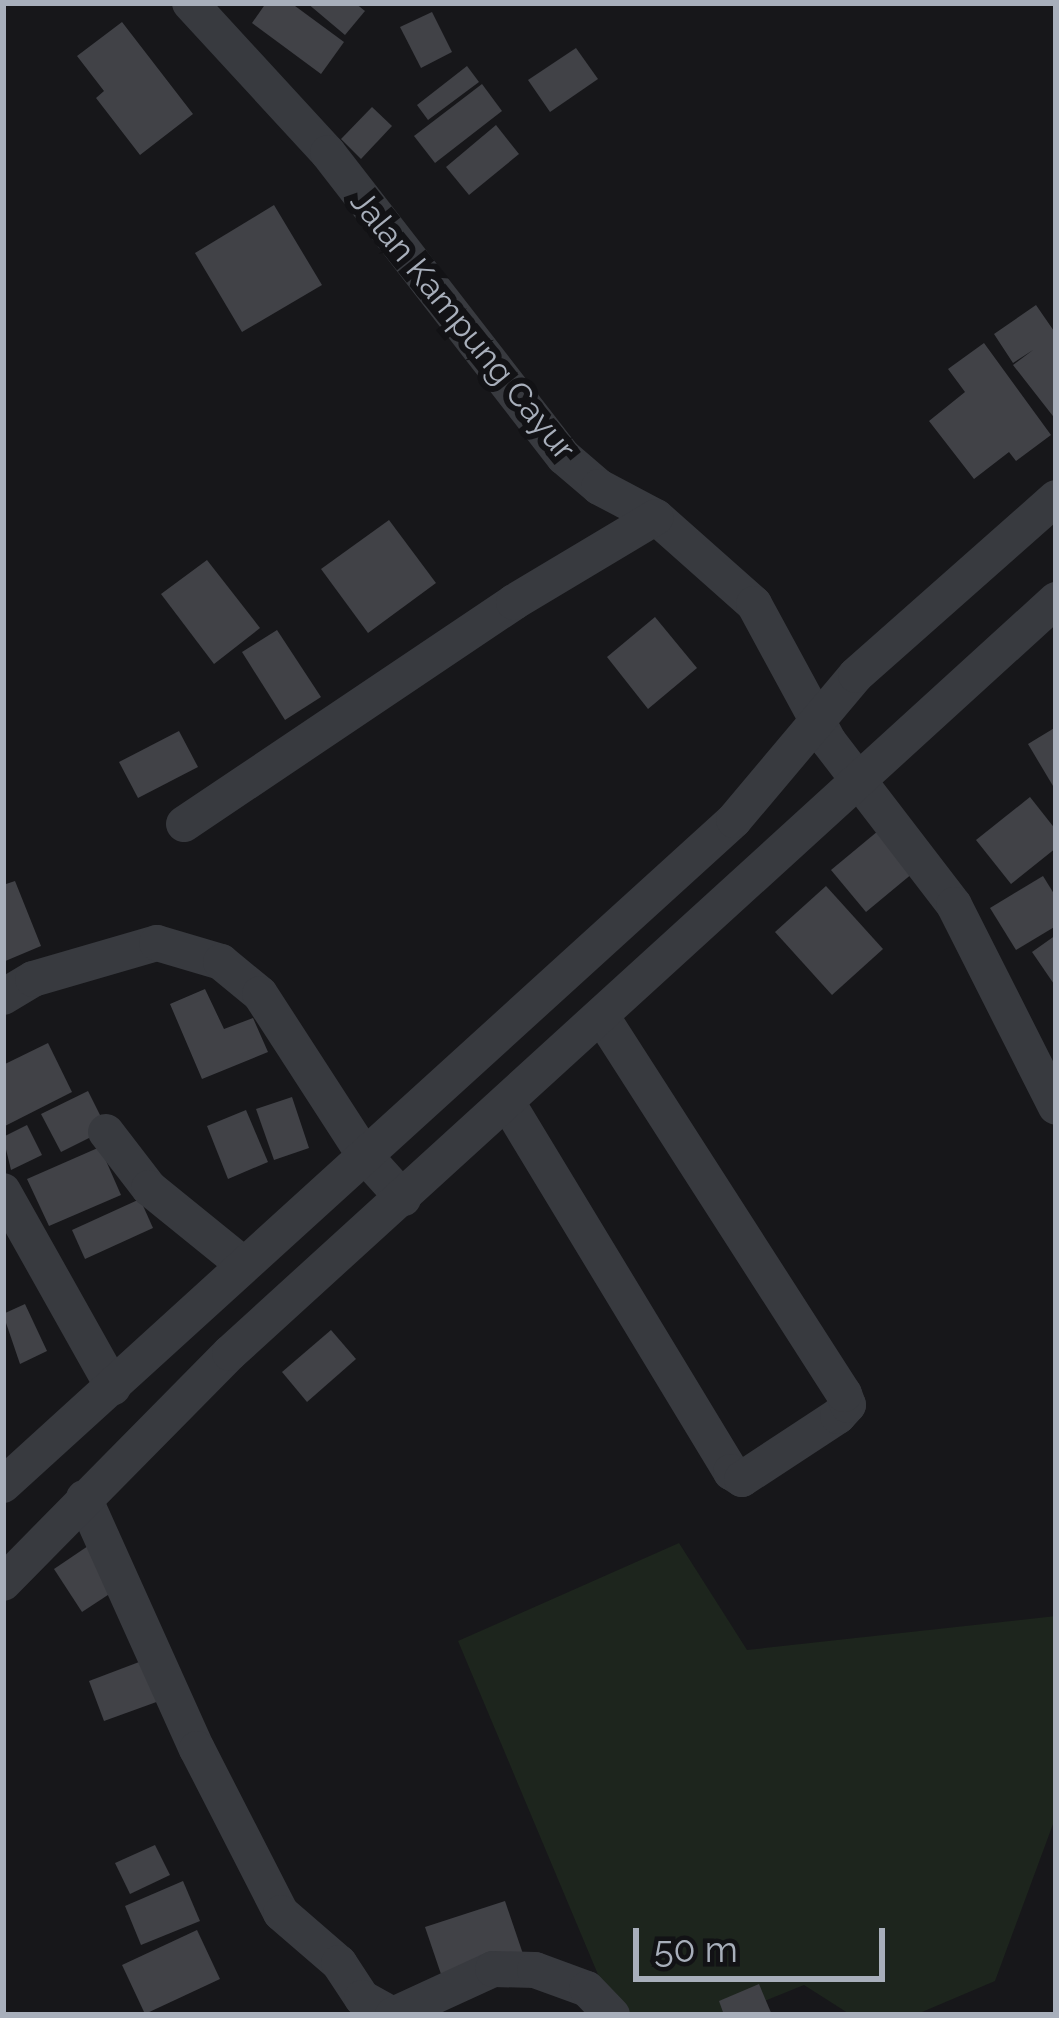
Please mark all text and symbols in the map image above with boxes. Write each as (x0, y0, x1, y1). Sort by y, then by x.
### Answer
street label: Jalan Kampung Cayur (342, 182, 584, 468)
scale bar (639, 1904, 891, 1978)
text: 50 m (654, 1928, 738, 1970)

